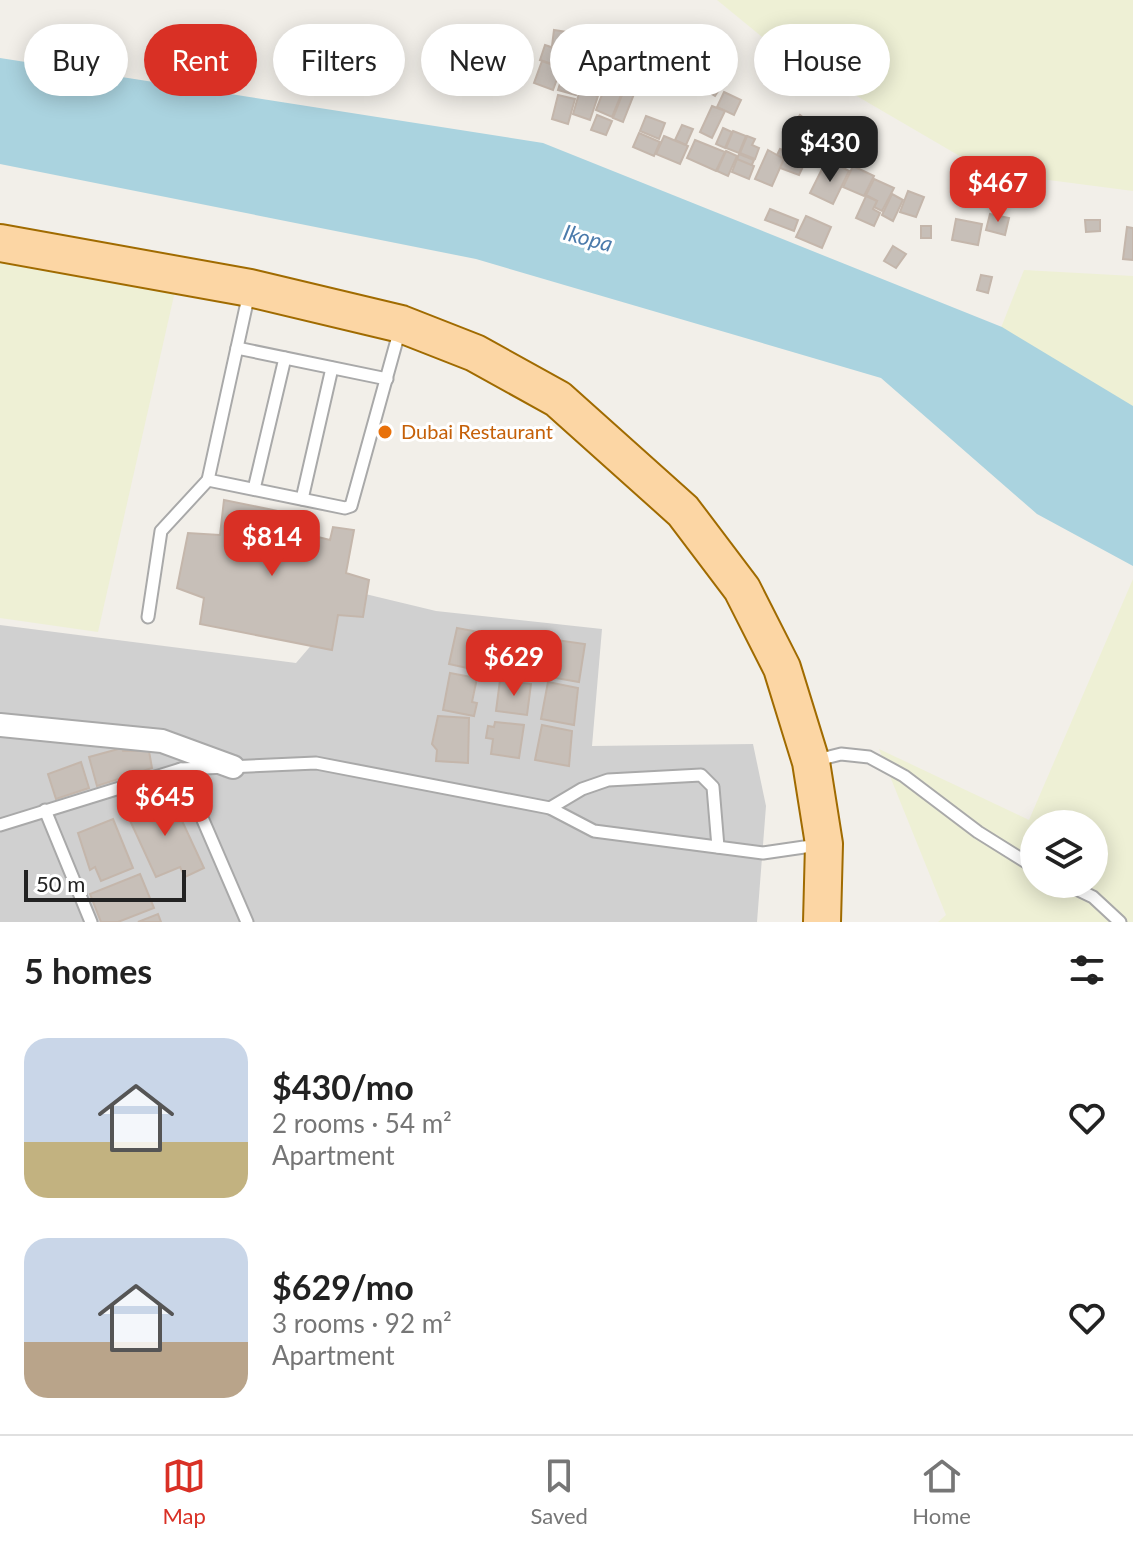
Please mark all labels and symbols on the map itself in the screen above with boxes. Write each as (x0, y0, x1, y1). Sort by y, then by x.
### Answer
pin: $430 (783, 116, 877, 184)
pin: $467 (951, 156, 1045, 224)
water label: Ikopa (561, 218, 616, 257)
place label: Dubai Restaurant (401, 419, 553, 443)
marker: Dubai Restaurant (376, 423, 394, 441)
pin: $814 (225, 510, 319, 578)
pin: $629 (467, 630, 561, 698)
pin: $645 (118, 770, 212, 838)
scale bar (24, 866, 186, 902)

